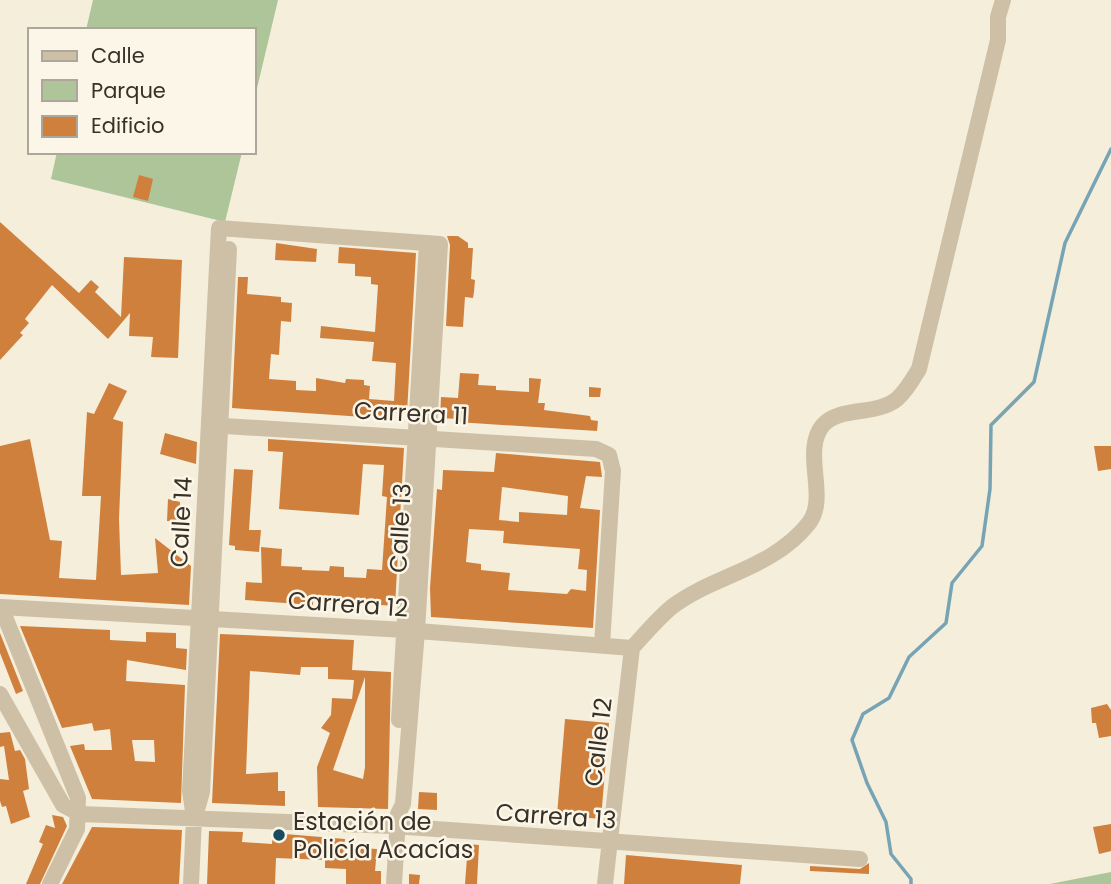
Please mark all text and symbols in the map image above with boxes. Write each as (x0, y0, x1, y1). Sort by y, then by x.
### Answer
legend (28, 28, 256, 154)
text: Calle (91, 41, 145, 70)
text: Parque (91, 76, 166, 105)
text: Edificio (91, 111, 165, 140)
street label: Carrera 11 (353, 394, 469, 432)
street label: Calle 14 (162, 476, 200, 568)
street label: Calle 13 (381, 482, 419, 574)
street label: Carrera 12 (287, 583, 409, 625)
street label: Calle 12 (576, 696, 620, 788)
street label: Carrera 13 (495, 795, 617, 837)
place label: Estación de Policía Acacías (293, 805, 473, 866)
marker: Estación de Policía Acacías (271, 827, 287, 843)

